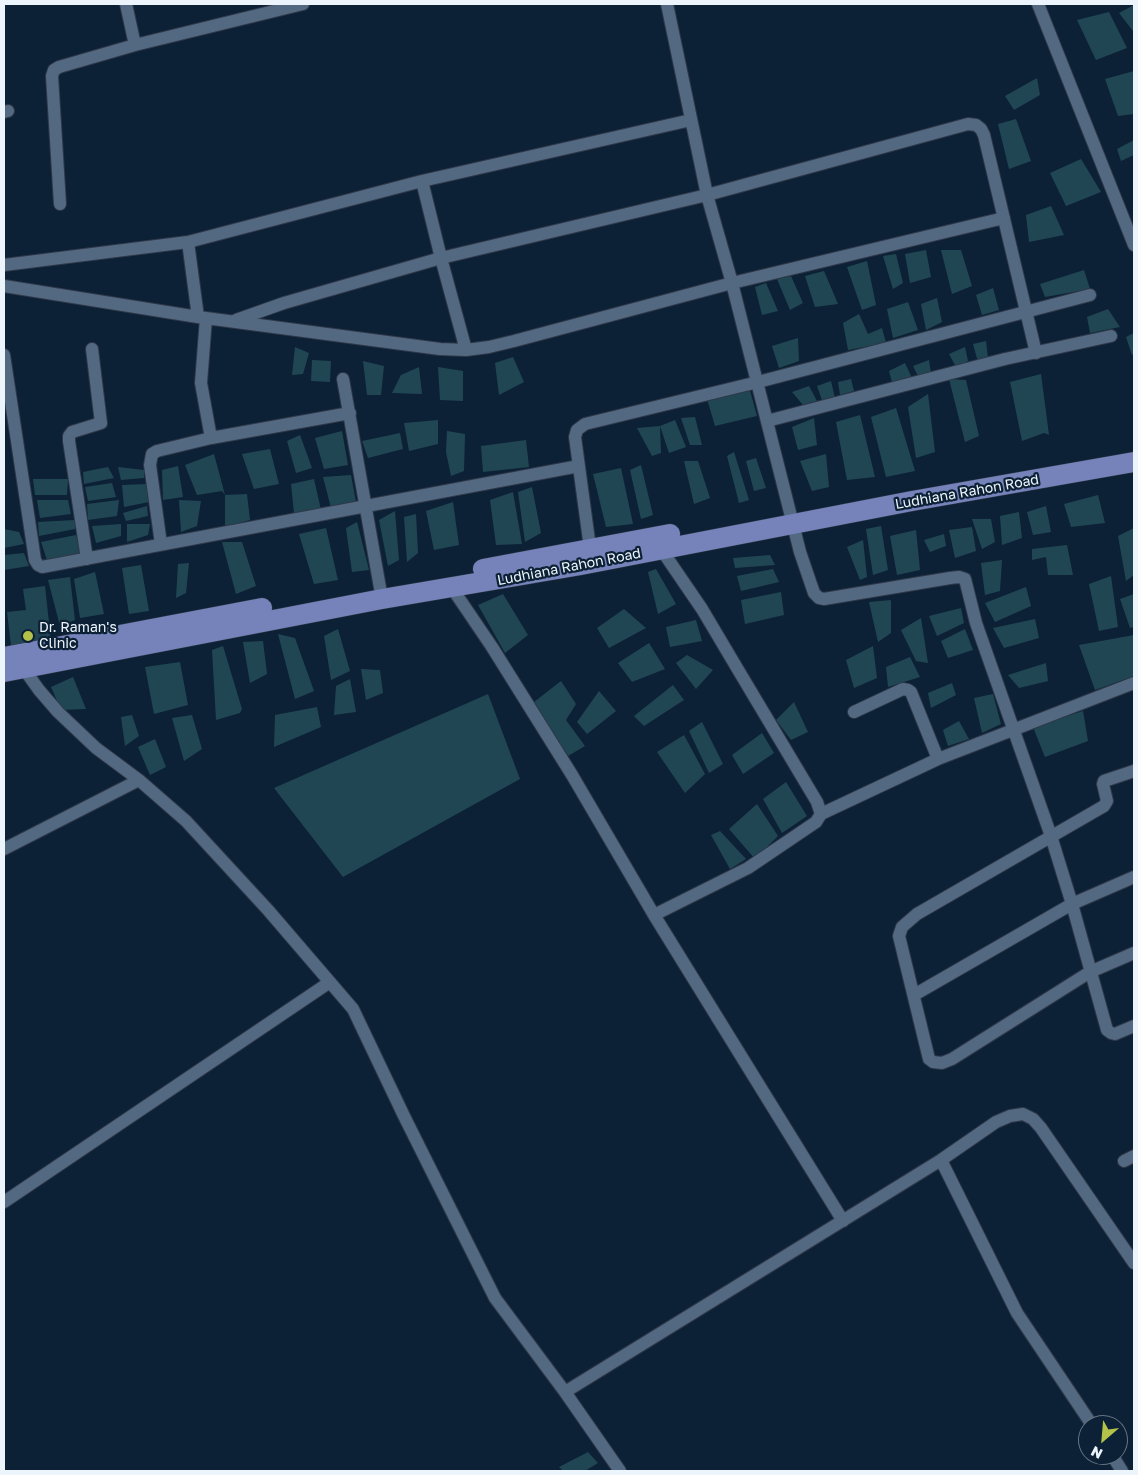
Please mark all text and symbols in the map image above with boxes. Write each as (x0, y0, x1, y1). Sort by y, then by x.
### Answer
street label: Ludhiana Rahon Road (894, 471, 1040, 513)
street label: Ludhiana Rahon Road (496, 545, 642, 589)
place label: Dr. Raman's Clinic (39, 620, 117, 652)
marker: Dr. Raman's Clinic (21, 629, 35, 643)
north arrow (1078, 1415, 1128, 1465)
text: N (1088, 1443, 1105, 1463)

